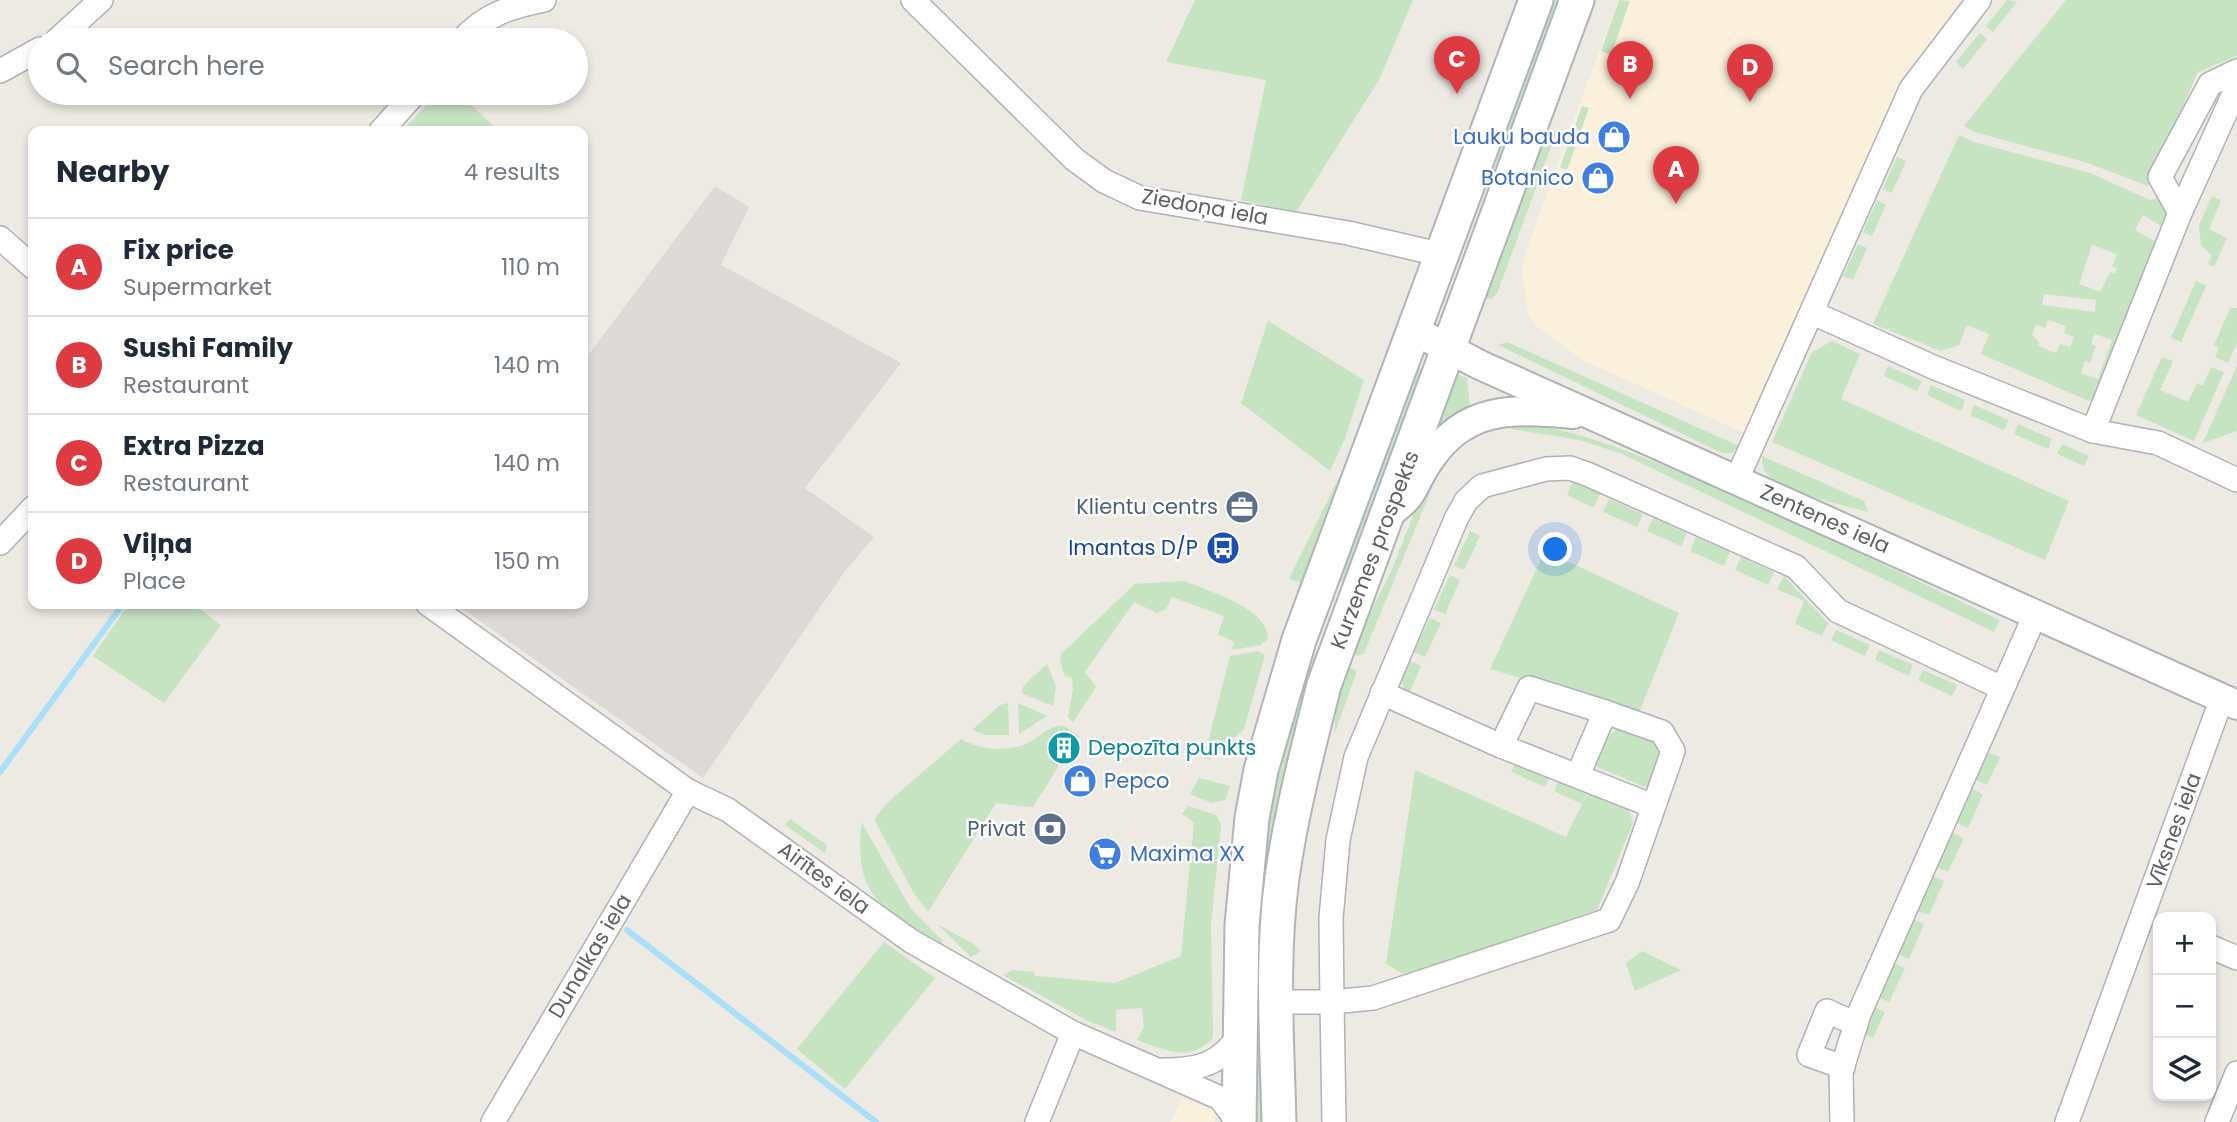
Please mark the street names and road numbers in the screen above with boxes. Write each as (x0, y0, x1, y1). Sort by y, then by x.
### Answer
street label: Ziedoņa iela (1140, 181, 1271, 232)
street label: Kurzemes prospekts (1323, 446, 1426, 653)
street label: Zentenes iela (1756, 477, 1895, 560)
street label: Vīksnes iela (2139, 769, 2208, 893)
street label: Airītes iela (772, 834, 876, 921)
street label: Dunalkas iela (541, 888, 638, 1023)

